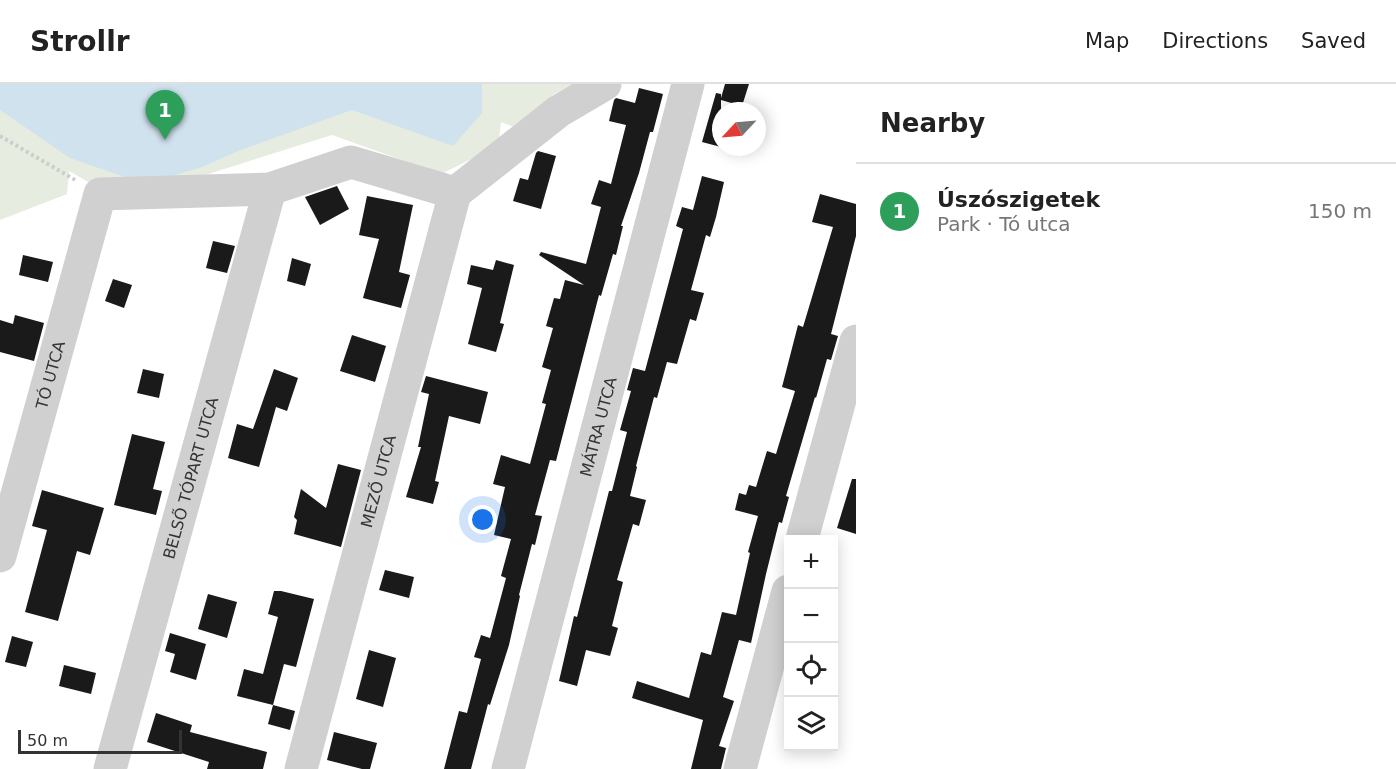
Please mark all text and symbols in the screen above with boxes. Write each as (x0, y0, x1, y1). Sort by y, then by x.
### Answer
text: Strollr (30, 25, 130, 58)
text: Map (1085, 29, 1129, 53)
text: Directions (1162, 29, 1268, 53)
text: Saved (1301, 29, 1366, 53)
pin: 1 (146, 91, 184, 140)
north arrow (712, 102, 766, 156)
text: Nearby (880, 108, 985, 138)
text: Úszószigetek (937, 187, 1100, 212)
text: 1 (893, 199, 906, 223)
text: 150 m (1308, 199, 1372, 223)
text: Park · Tó utca (937, 212, 1070, 236)
street label: TÓ UTCA (32, 339, 69, 412)
street label: MÁTRA UTCA (576, 375, 621, 479)
street label: BELSŐ TÓPART UTCA (159, 395, 222, 561)
street label: MEZŐ UTCA (357, 433, 400, 530)
your location (468, 505, 497, 534)
map controls (784, 535, 838, 751)
button: + (784, 535, 838, 589)
button: − (784, 589, 838, 643)
button: locate (784, 643, 838, 697)
button: layers (784, 697, 838, 751)
scale bar (18, 727, 182, 754)
text: 50 m (27, 731, 68, 750)

